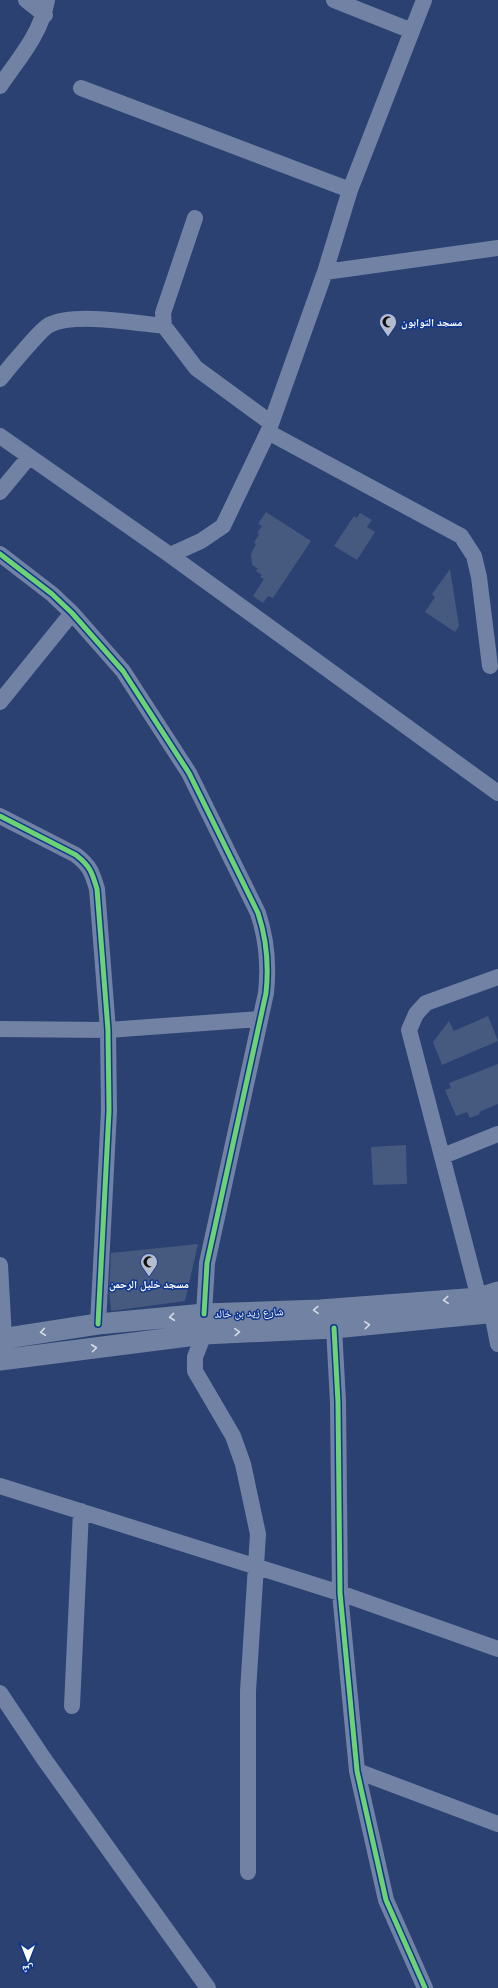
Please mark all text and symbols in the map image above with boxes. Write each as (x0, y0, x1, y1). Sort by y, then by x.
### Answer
mosque icon: مسجد التوابون (378, 312, 398, 337)
place label: مسجد التوابون (401, 315, 462, 330)
mosque icon: مسجد خليل الرحمن (139, 1252, 159, 1277)
place label: مسجد خليل الرحمن (109, 1277, 189, 1292)
one-way arrow (443, 1296, 449, 1305)
street label: شارع زيد بن خالد (214, 1304, 284, 1322)
one-way arrow (313, 1306, 319, 1315)
one-way arrow (169, 1312, 176, 1321)
one-way arrow (364, 1320, 370, 1329)
one-way arrow (40, 1327, 47, 1336)
one-way arrow (234, 1328, 240, 1337)
one-way arrow (91, 1344, 97, 1353)
north arrow (8, 1940, 48, 1980)
text: ش (22, 1962, 34, 1977)

